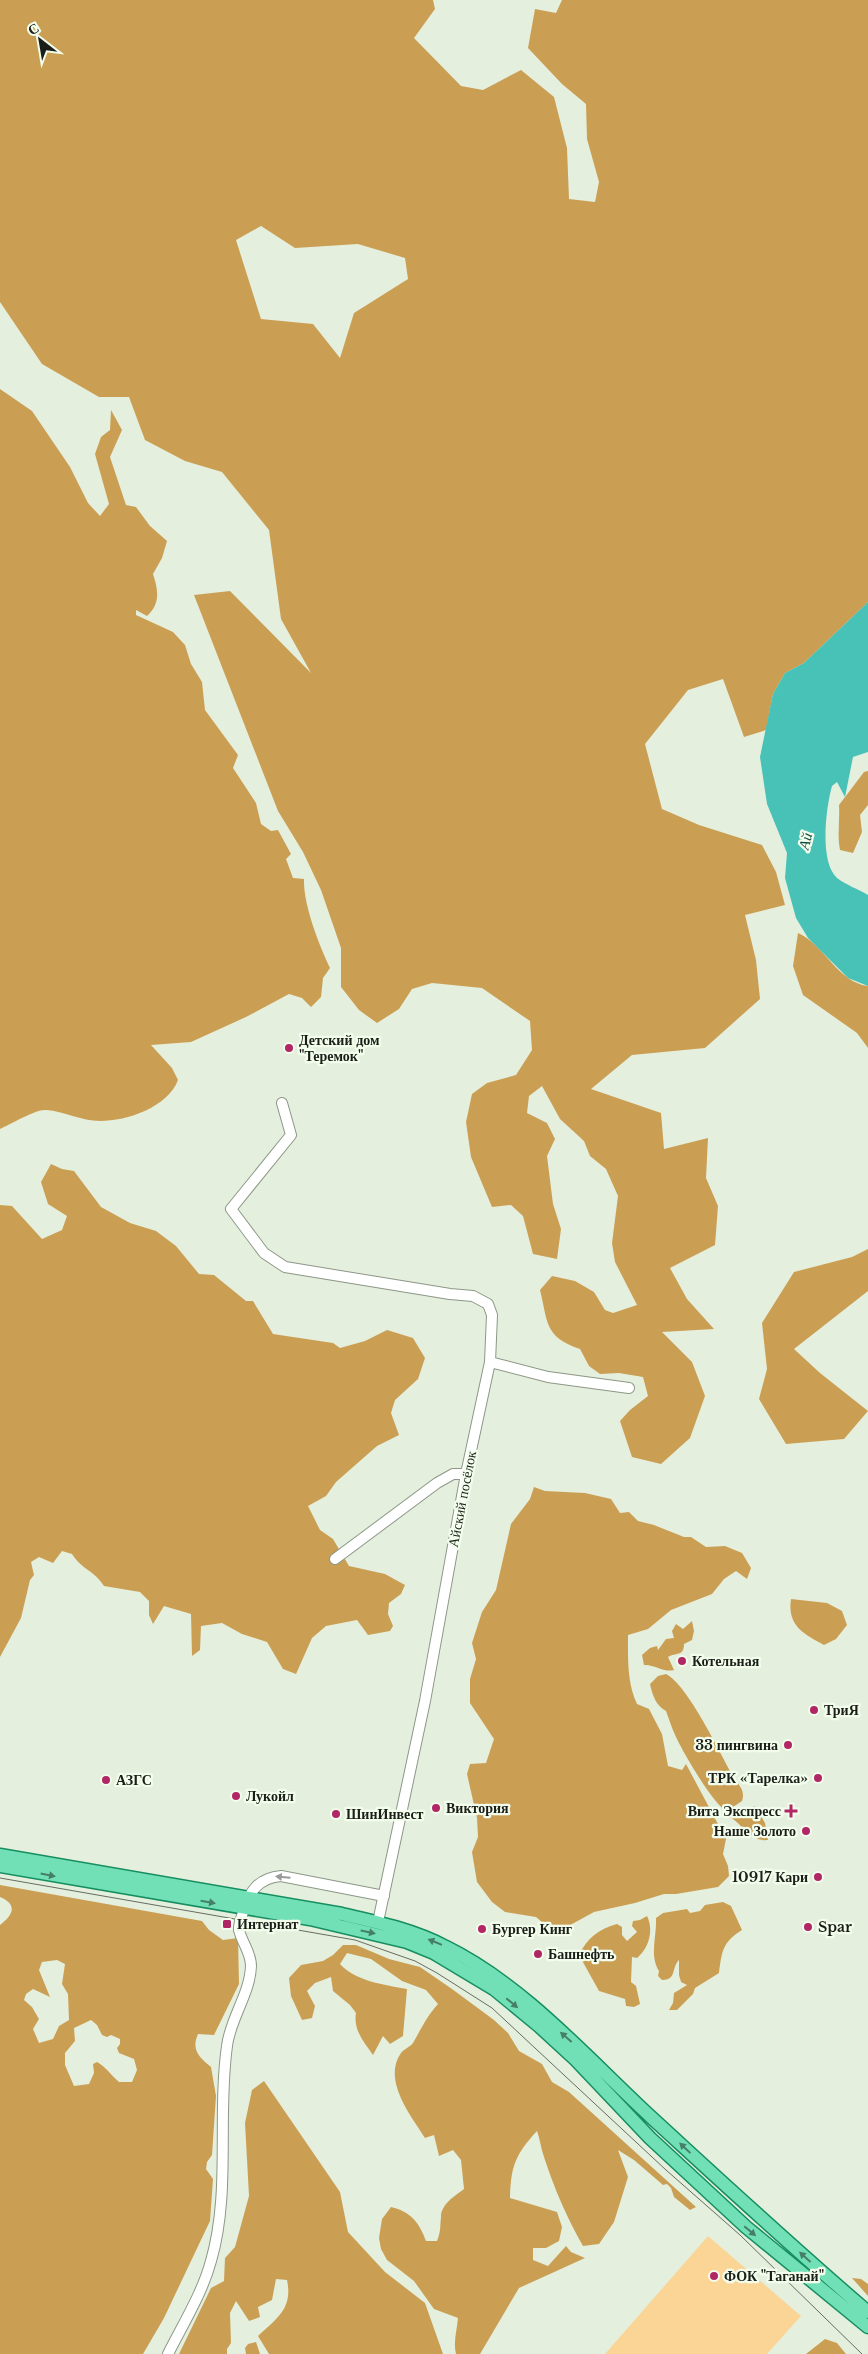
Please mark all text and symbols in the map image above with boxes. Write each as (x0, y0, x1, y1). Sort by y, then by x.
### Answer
north arrow (15, 15, 65, 65)
text: С (24, 19, 42, 39)
water label: Ай (793, 830, 816, 852)
place label: Детский дом "Теремок" (299, 1031, 380, 1065)
marker: Детский дом "Теремок" (283, 1042, 295, 1054)
street label: Айский посёлок (444, 1449, 480, 1549)
place label: Котельная (692, 1652, 760, 1670)
marker: Котельная (676, 1655, 688, 1667)
place label: ТриЯ (824, 1701, 859, 1719)
marker: ТриЯ (808, 1704, 820, 1716)
place label: 33 пингвина (695, 1736, 778, 1754)
marker: 33 пингвина (782, 1739, 794, 1751)
place label: ТРК «Тарелка» (708, 1769, 808, 1787)
place label: АЗГС (116, 1771, 152, 1789)
marker: ТРК «Тарелка» (812, 1772, 824, 1784)
marker: АЗГС (100, 1774, 112, 1786)
place label: Лукойл (246, 1787, 294, 1805)
marker: Лукойл (230, 1790, 242, 1802)
place label: Виктория (446, 1799, 509, 1817)
marker: Виктория (430, 1802, 442, 1814)
place label: Вита Экспресс (688, 1802, 781, 1820)
place label: ШинИнвест (346, 1805, 424, 1823)
marker: Вита Экспресс (785, 1805, 797, 1817)
marker: ШинИнвест (330, 1808, 342, 1820)
place label: Наше Золото (714, 1822, 796, 1840)
marker: Наше Золото (800, 1825, 812, 1837)
place label: 10917 Кари (732, 1868, 808, 1886)
one-way arrow (40, 1871, 56, 1879)
marker: 10917 Кари (812, 1871, 824, 1883)
one-way arrow (274, 1873, 290, 1881)
one-way arrow (200, 1899, 216, 1907)
place label: Интернат (237, 1915, 299, 1933)
marker: Интернат (221, 1918, 233, 1930)
place label: Spar (818, 1918, 852, 1936)
place label: Бургер Кинг (492, 1920, 572, 1938)
marker: Spar (802, 1921, 814, 1933)
marker: Бургер Кинг (476, 1923, 488, 1935)
one-way arrow (360, 1928, 376, 1936)
one-way arrow (427, 1938, 442, 1946)
place label: Башнефть (548, 1945, 615, 1963)
marker: Башнефть (532, 1948, 544, 1960)
one-way arrow (505, 1998, 518, 2009)
one-way arrow (561, 2031, 573, 2043)
one-way arrow (679, 2142, 691, 2154)
one-way arrow (743, 2225, 756, 2236)
one-way arrow (798, 2252, 811, 2263)
place label: ФОК "Таганай" (724, 2267, 824, 2285)
marker: ФОК "Таганай" (708, 2270, 720, 2282)

